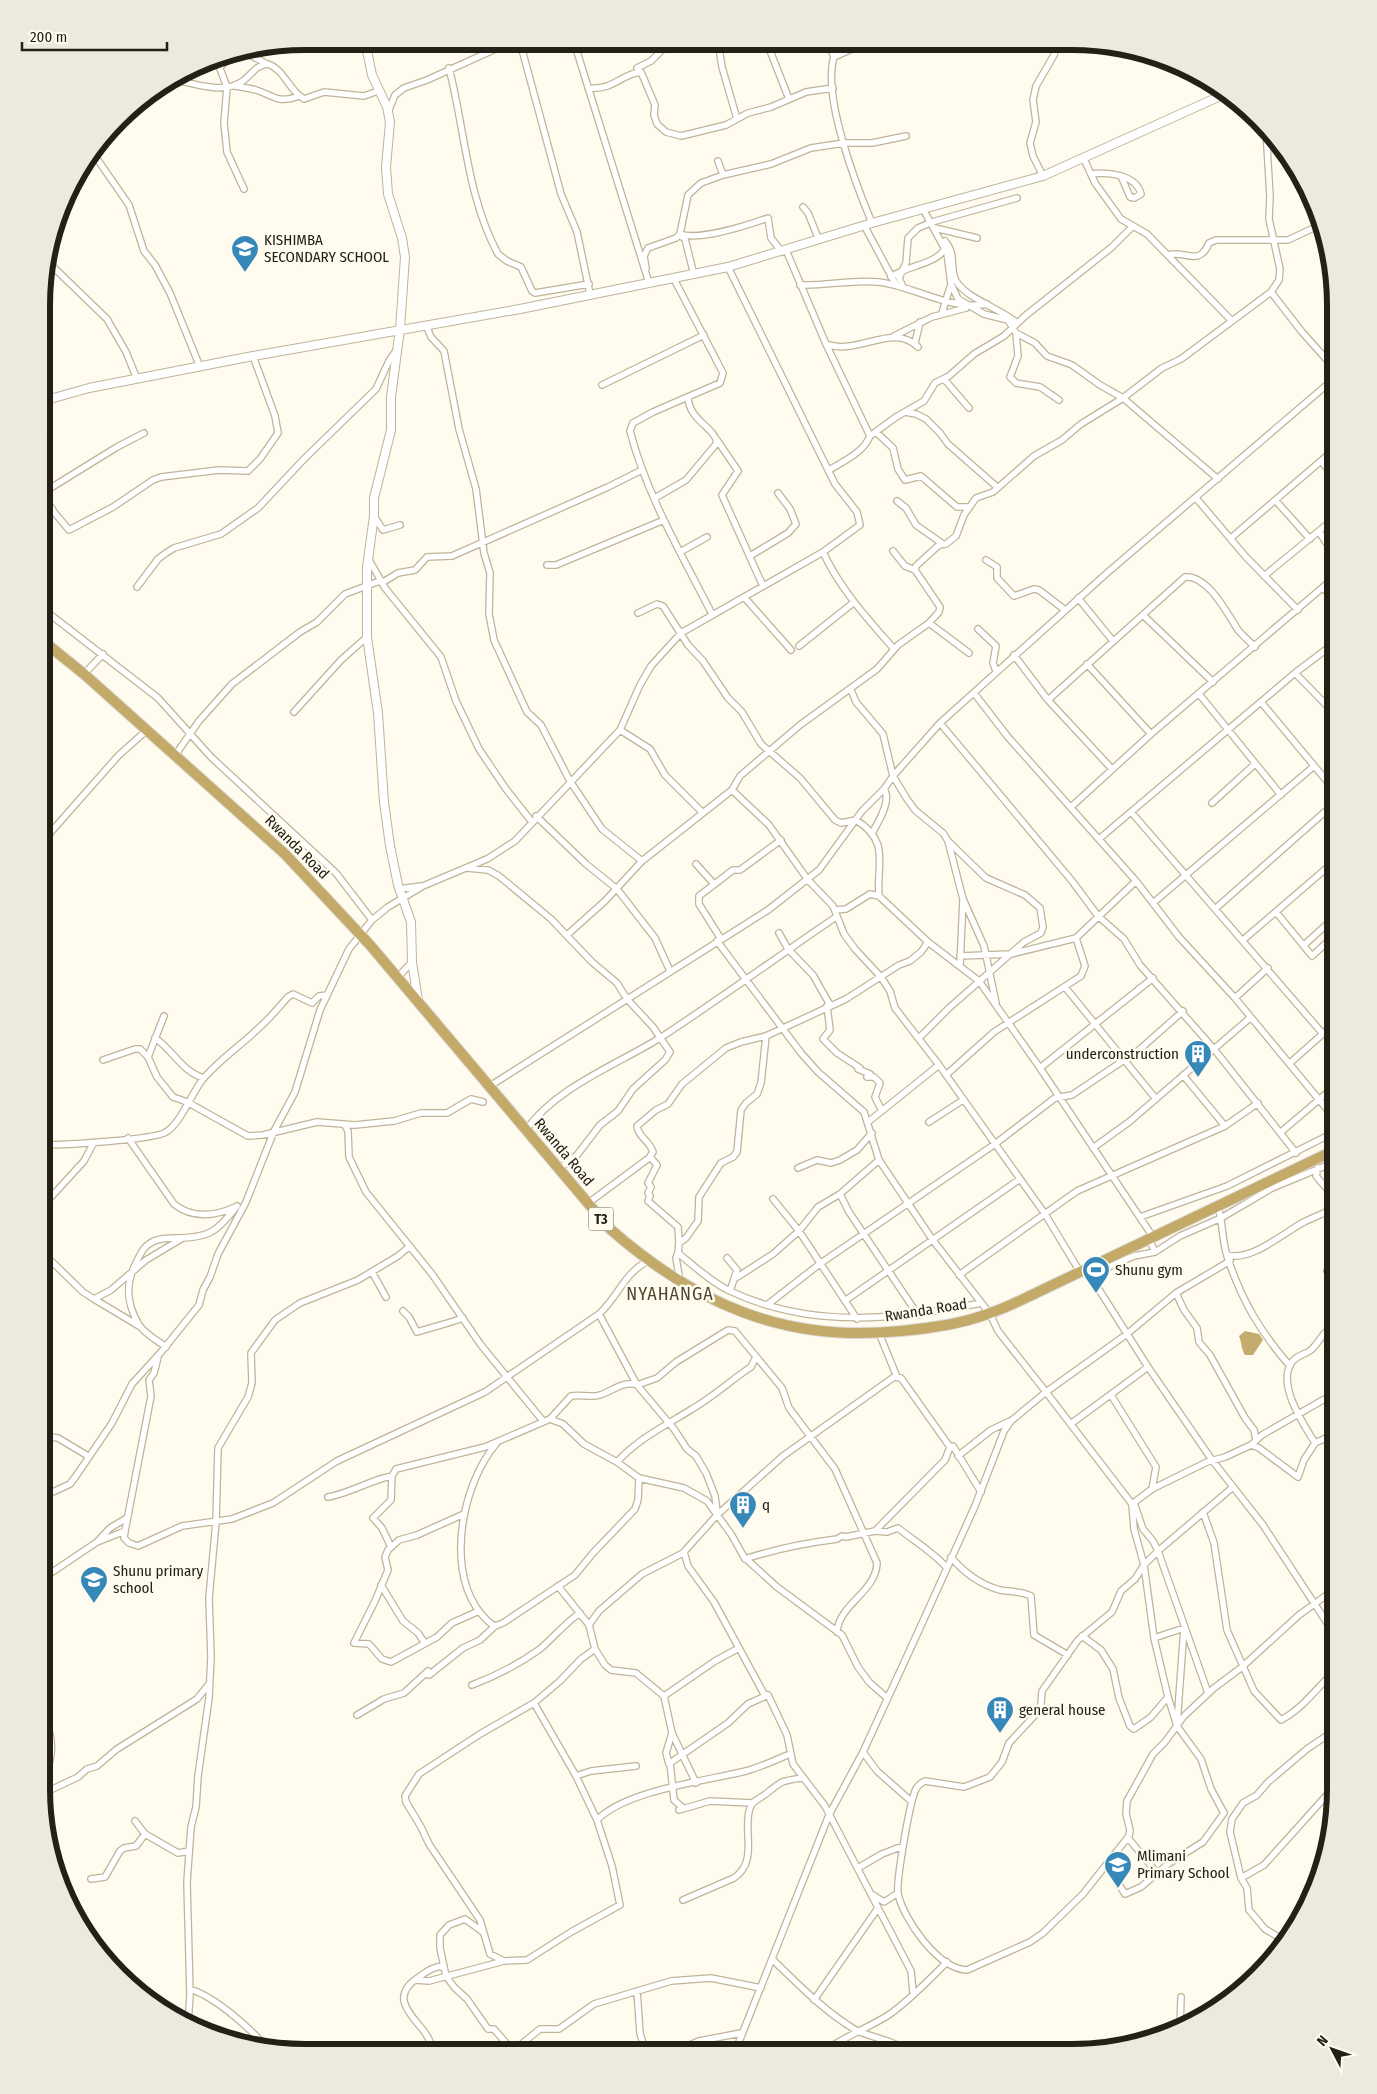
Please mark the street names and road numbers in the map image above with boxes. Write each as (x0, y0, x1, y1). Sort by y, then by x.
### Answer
street label: Rwanda Road (261, 811, 333, 883)
street label: Rwanda Road (530, 1114, 598, 1190)
road number: T3 (588, 1208, 614, 1230)
street label: Rwanda Road (884, 1295, 968, 1325)

